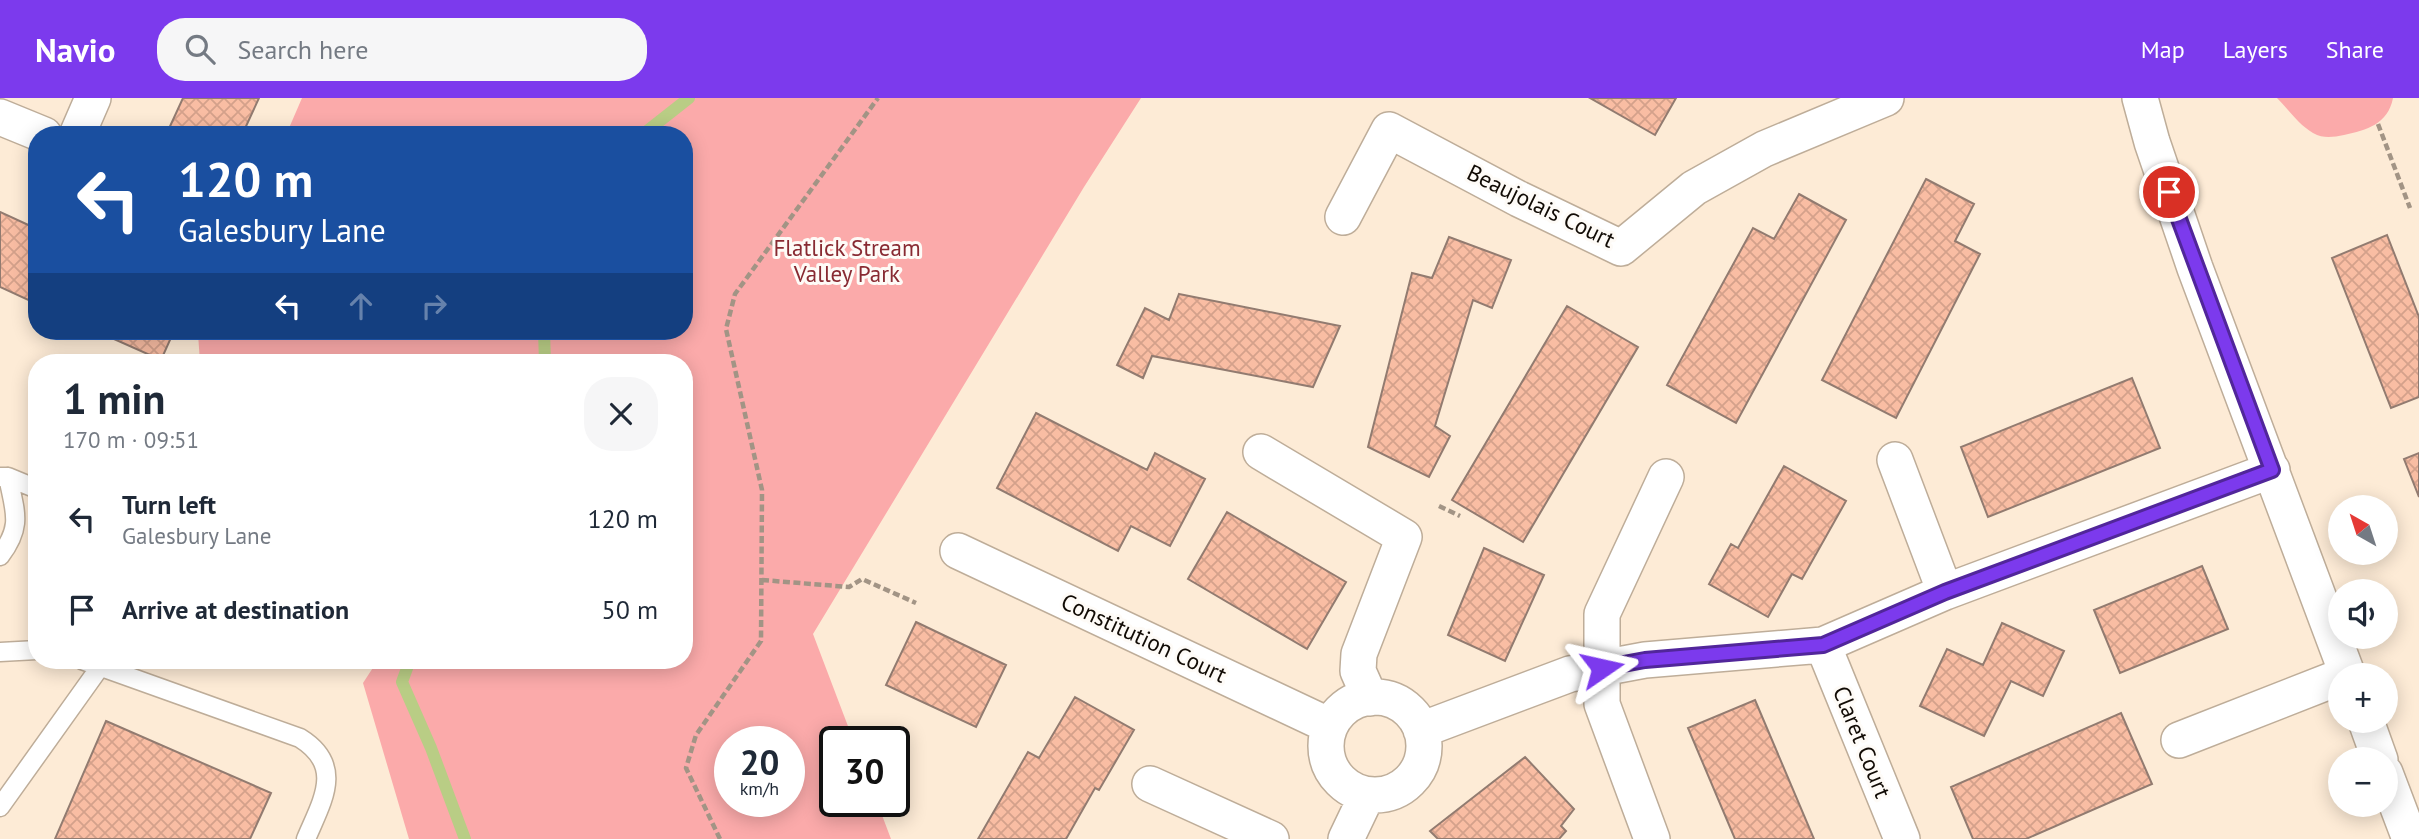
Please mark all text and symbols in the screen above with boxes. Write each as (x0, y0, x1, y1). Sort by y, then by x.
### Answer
search box (157, 18, 647, 81)
text: Navio (35, 28, 115, 71)
icon: search (181, 30, 219, 68)
text: Search here (237, 33, 369, 66)
text: Map (2141, 34, 2185, 65)
text: Layers (2223, 34, 2288, 65)
text: Share (2326, 34, 2384, 65)
text: 120 m (178, 147, 313, 211)
icon: left (63, 154, 154, 245)
street label: Beaujolais Court (1463, 157, 1620, 254)
pin (2139, 162, 2199, 222)
icon: arrive (2150, 173, 2188, 211)
text: Galesbury Lane (178, 209, 386, 251)
park label: Flatlick Stream Valley Park (773, 233, 921, 288)
icon: left (269, 287, 307, 325)
icon: ahead (342, 287, 380, 325)
icon: right (415, 287, 453, 325)
text: 1 min (63, 371, 165, 426)
button: close (584, 377, 658, 451)
text: 170 m · 09:51 (63, 425, 199, 454)
text: Turn left (122, 488, 216, 521)
north arrow (2328, 495, 2398, 565)
map controls (2328, 495, 2398, 817)
icon: left (63, 500, 101, 538)
text: 120 m (587, 502, 658, 535)
text: Galesbury Lane (122, 521, 271, 550)
button: sound (2328, 579, 2398, 649)
street label: Constitution Court (1057, 586, 1232, 689)
icon: arrive (63, 591, 101, 629)
text: Arrive at destination (122, 593, 349, 626)
text: 50 m (602, 593, 658, 626)
position arrow (1565, 631, 1639, 705)
button: + (2328, 663, 2398, 733)
street label: Claret Court (1827, 682, 1898, 802)
speed limit sign: 30 (819, 726, 910, 817)
text: 20 (740, 739, 779, 785)
button: − (2328, 747, 2398, 817)
text: km/h (740, 777, 779, 800)

